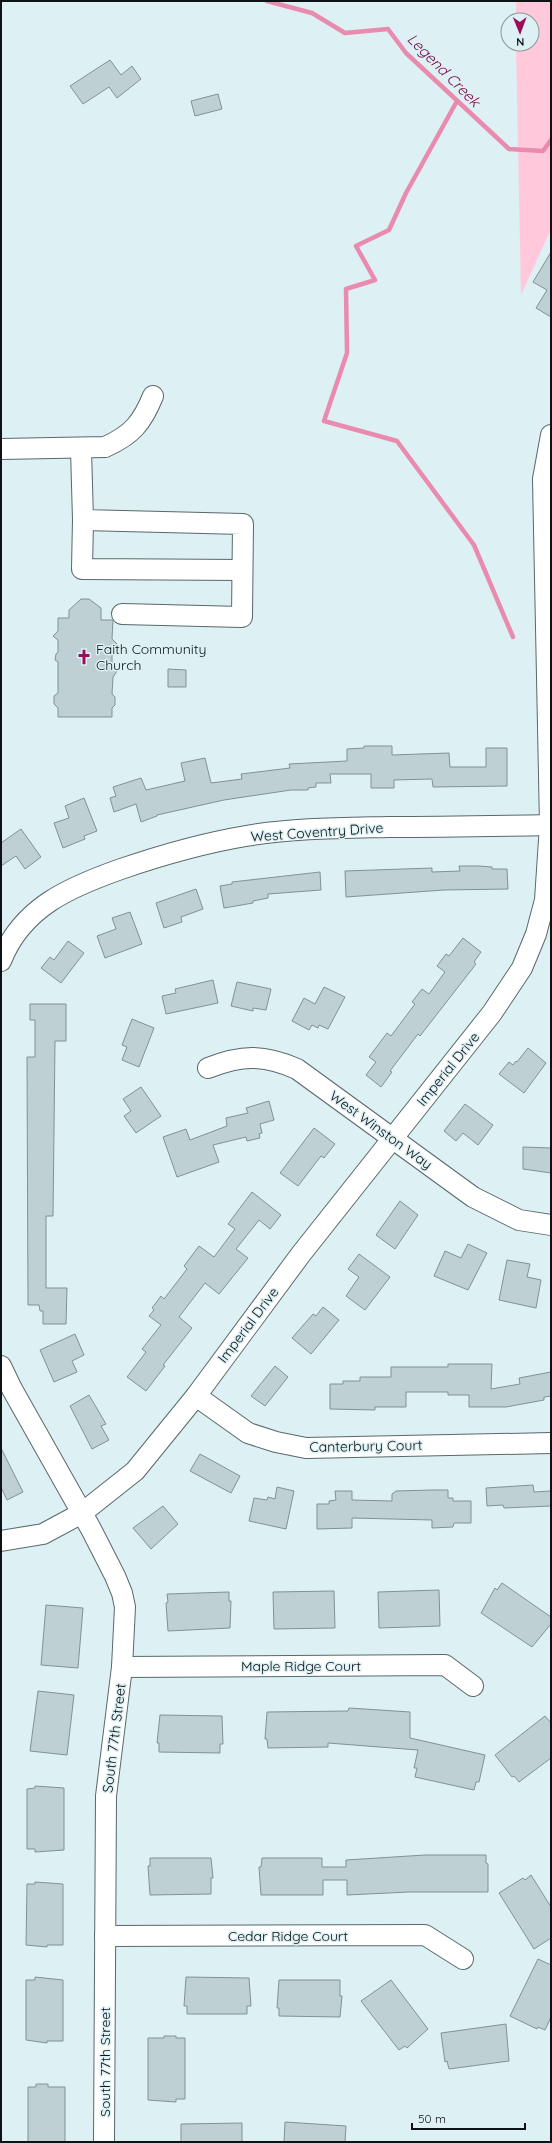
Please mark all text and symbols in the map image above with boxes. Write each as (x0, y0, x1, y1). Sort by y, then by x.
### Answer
north arrow (500, 12, 540, 52)
water label: Legend Creek (403, 29, 486, 112)
text: N (516, 35, 524, 49)
place label: Faith Community Church (96, 640, 207, 674)
church icon: Faith Community Church (75, 648, 93, 666)
street label: West Coventry Drive (250, 818, 384, 846)
street label: Imperial Drive (413, 1028, 483, 1110)
street label: West Winston Way (326, 1087, 436, 1173)
street label: Imperial Drive (214, 1283, 282, 1366)
street label: Canterbury Court (309, 1436, 423, 1456)
street label: Maple Ridge Court (241, 1657, 361, 1675)
street label: South 77th Street (98, 1682, 130, 1794)
street label: Cedar Ridge Court (228, 1927, 348, 1945)
street label: South 77th Street (96, 2007, 114, 2117)
scale bar (412, 2105, 525, 2131)
text: 50 m (418, 2111, 446, 2126)

